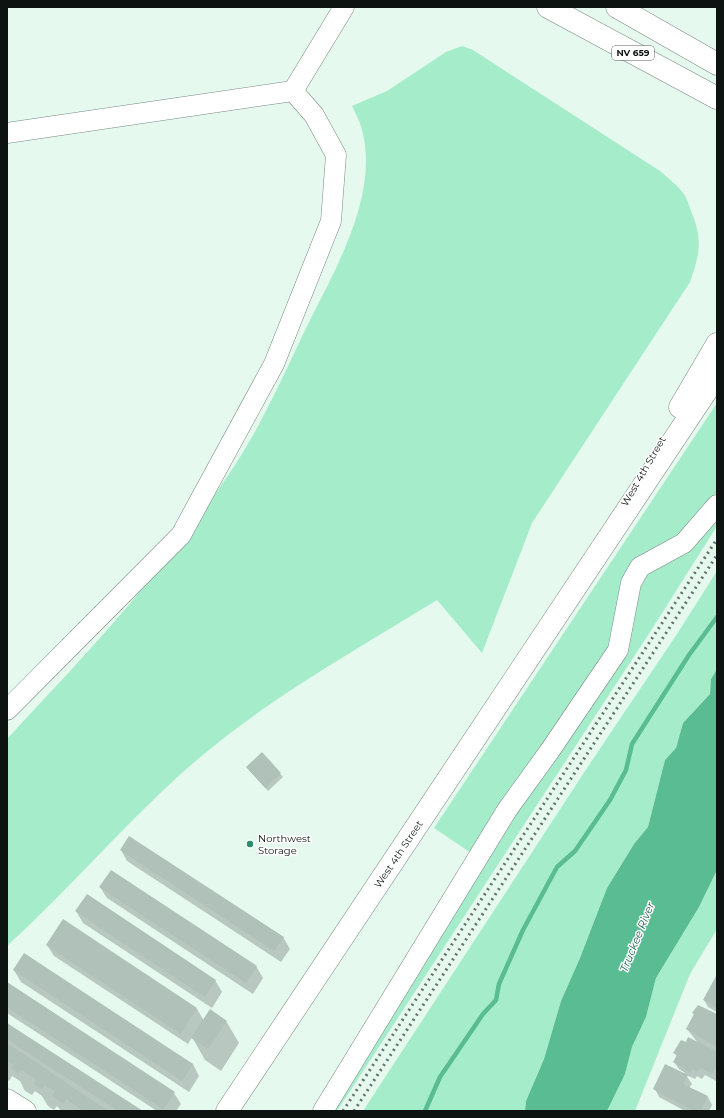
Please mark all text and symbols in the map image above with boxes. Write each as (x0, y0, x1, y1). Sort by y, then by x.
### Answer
road number: NV 659 (612, 46, 654, 60)
street label: West 4th Street (618, 434, 669, 508)
street label: West 4th Street (371, 818, 426, 890)
place label: Northwest Storage (258, 832, 311, 857)
marker: Northwest Storage (245, 839, 255, 849)
water label: Truckee River (617, 899, 658, 974)

